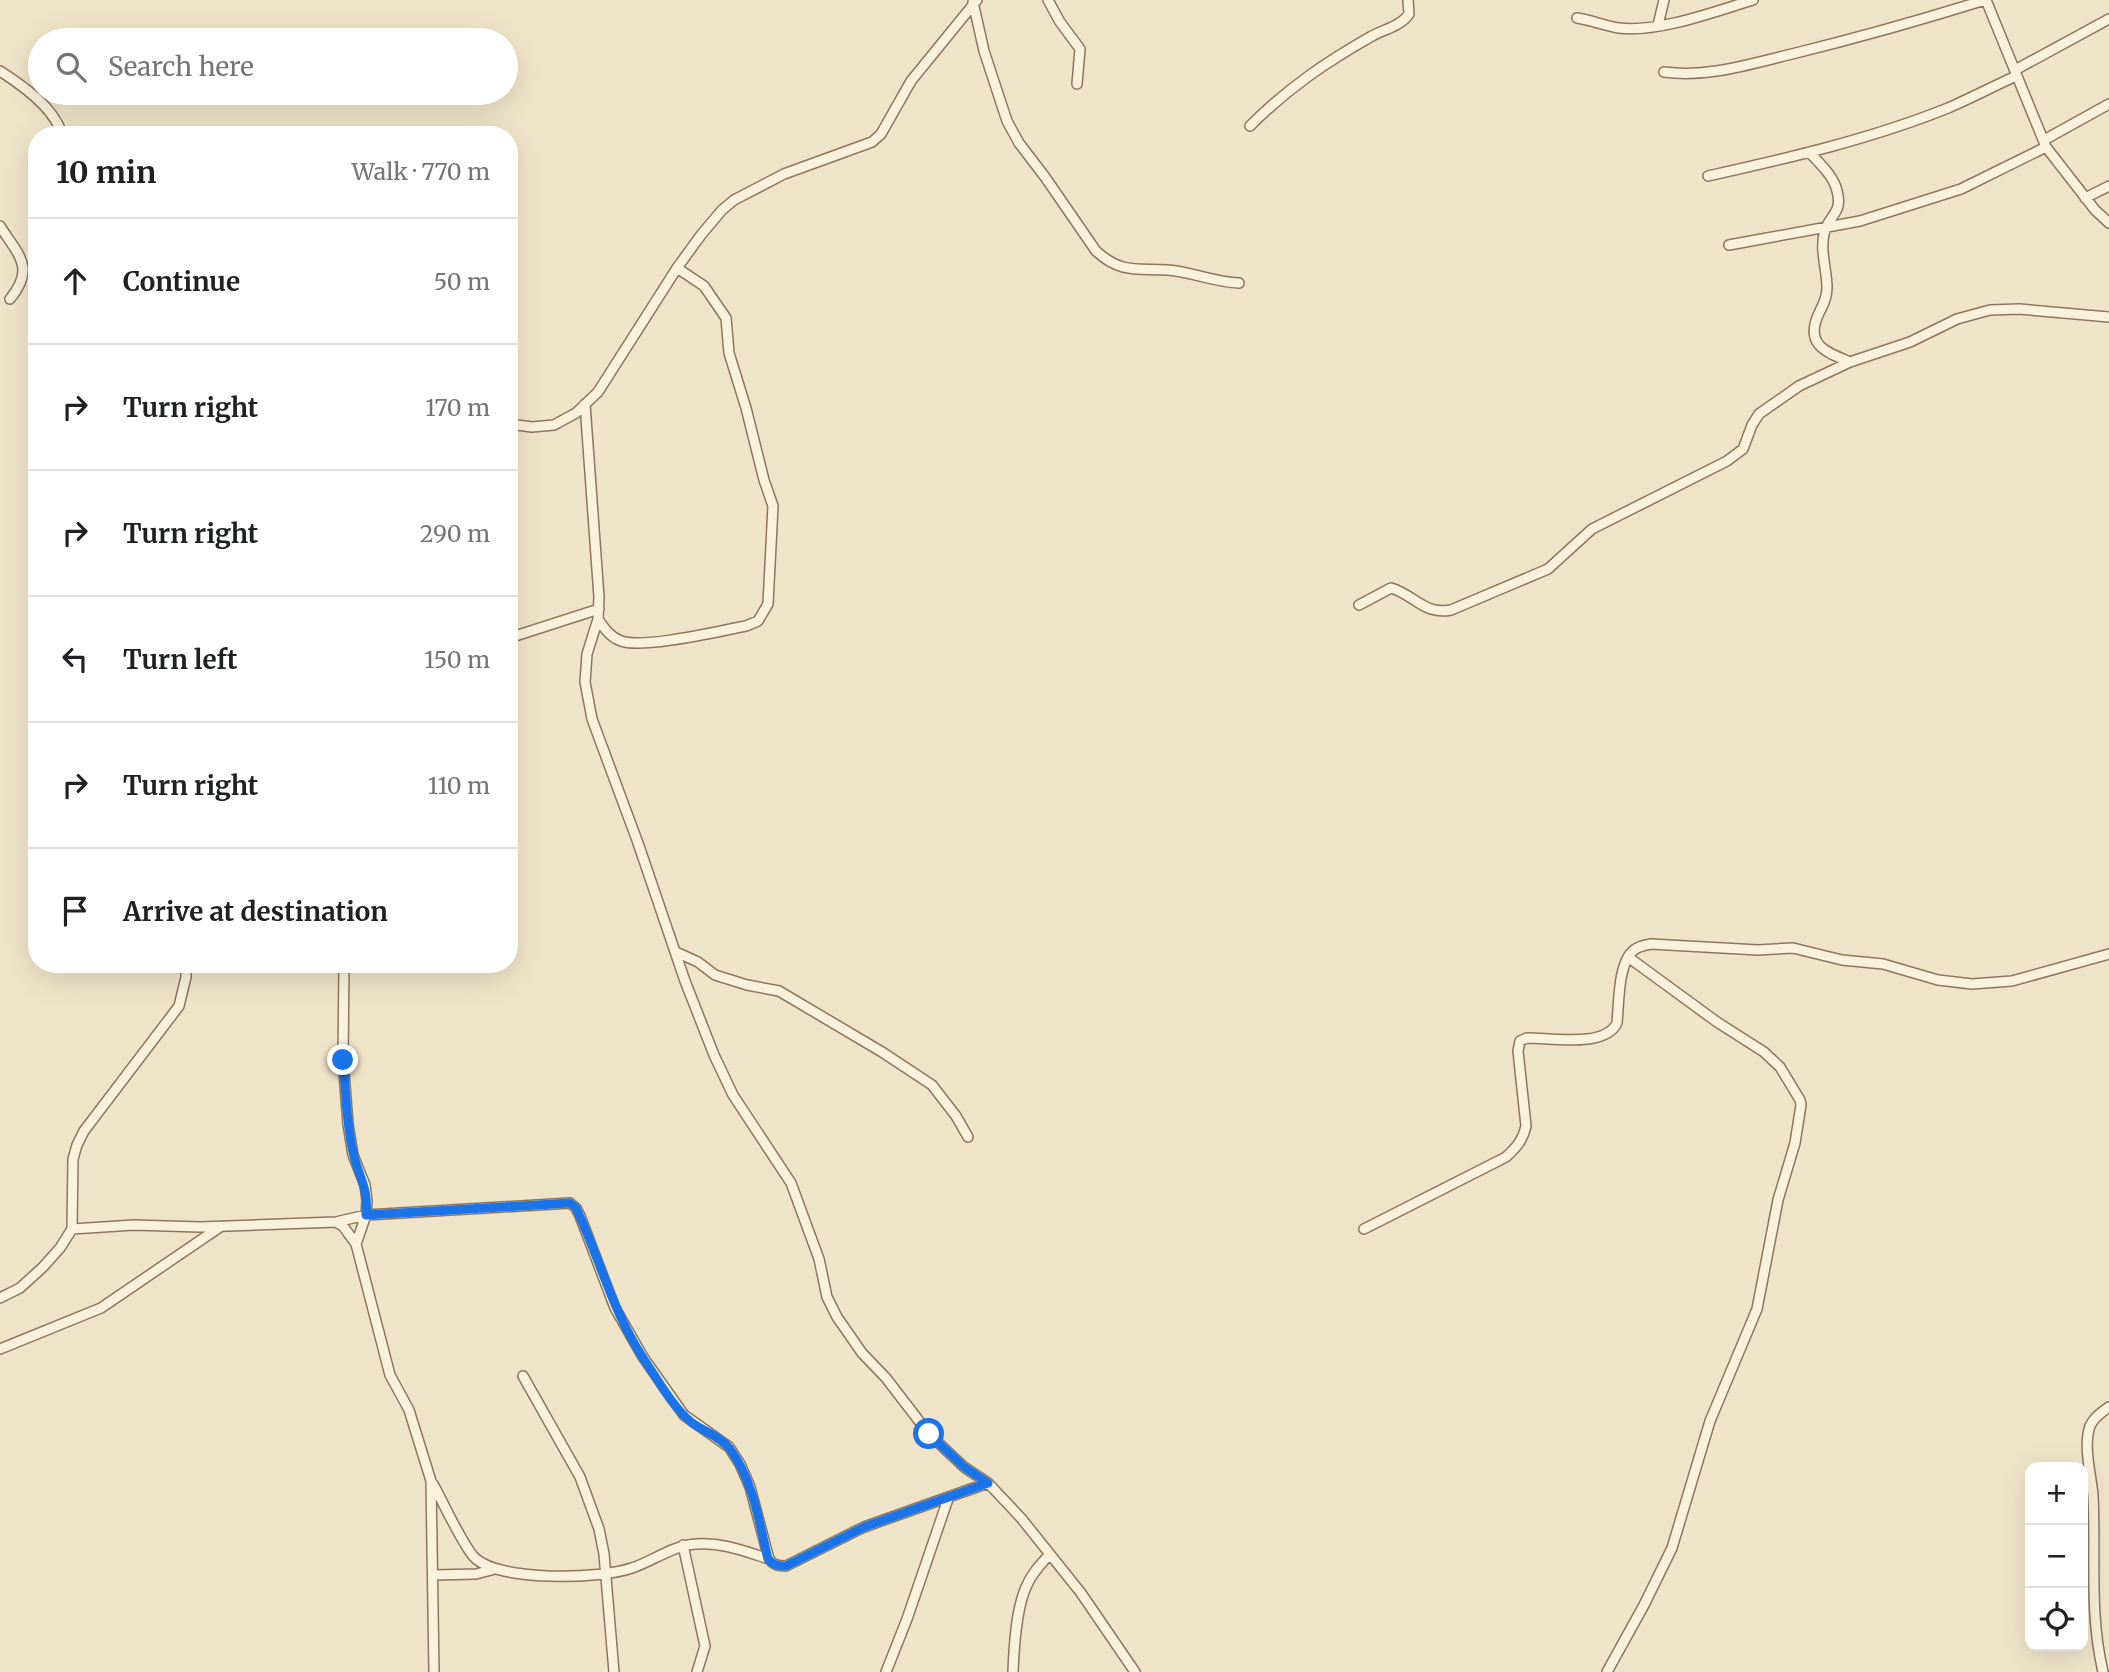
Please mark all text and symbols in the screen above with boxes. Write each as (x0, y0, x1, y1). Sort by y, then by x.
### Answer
search box (28, 28, 518, 105)
icon: search (52, 48, 90, 86)
text: Search here (108, 50, 254, 83)
text: 10 min (56, 153, 156, 191)
text: Walk · 770 m (352, 157, 490, 186)
icon: ahead (56, 262, 94, 300)
text: Continue (123, 265, 240, 298)
text: 50 m (434, 267, 490, 296)
icon: right (56, 388, 94, 426)
text: Turn right (123, 391, 258, 424)
text: 170 m (425, 393, 490, 422)
icon: right (56, 514, 94, 552)
text: Turn right (123, 517, 258, 550)
text: 290 m (420, 519, 490, 548)
icon: left (56, 640, 94, 678)
text: Turn left (123, 643, 237, 676)
text: 150 m (424, 645, 490, 674)
icon: right (56, 766, 94, 804)
text: Turn right (123, 769, 258, 802)
text: 110 m (428, 771, 490, 800)
icon: arrive (56, 892, 94, 930)
text: Arrive at destination (123, 895, 388, 928)
route end (327, 1044, 358, 1075)
route start (913, 1418, 944, 1449)
map controls (2025, 1462, 2088, 1651)
button: + (2025, 1462, 2088, 1525)
button: − (2025, 1525, 2088, 1588)
button: locate (2025, 1588, 2088, 1651)

